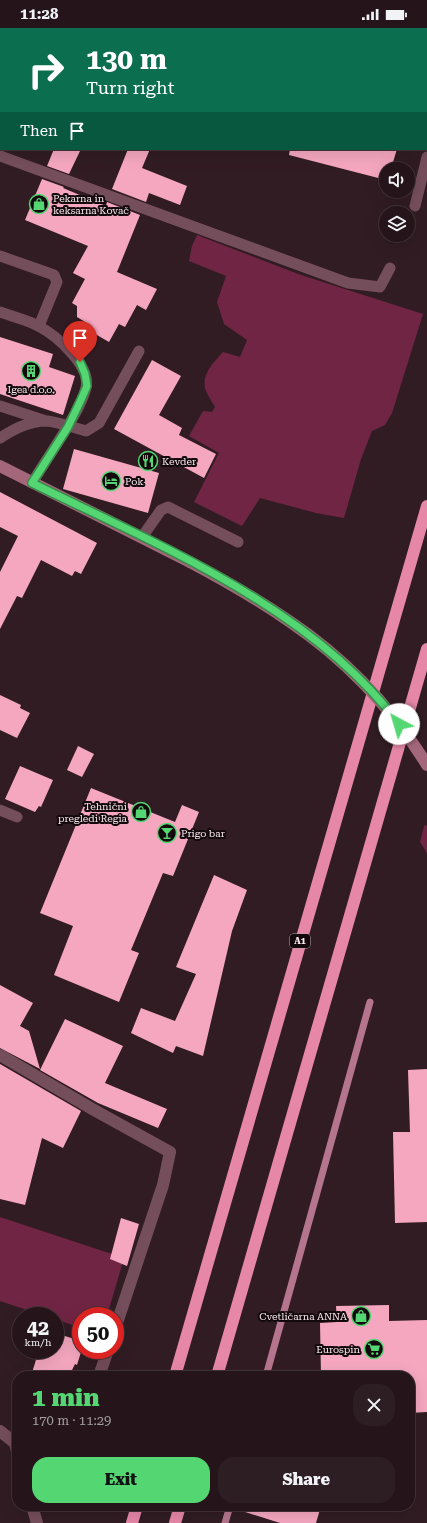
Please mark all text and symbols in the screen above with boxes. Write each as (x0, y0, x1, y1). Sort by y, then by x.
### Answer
text: 11:28 (20, 5, 58, 23)
text: 130 m (86, 43, 167, 76)
icon: right (20, 44, 72, 96)
text: Turn right (86, 77, 174, 98)
icon: arrive (66, 120, 88, 142)
text: Then (20, 122, 58, 140)
map controls (379, 162, 415, 242)
button: sound (379, 162, 415, 198)
shop icon: Pekarna in keksarna Kovač (28, 193, 50, 215)
place label: Pekarna in keksarna Kovač (53, 193, 129, 216)
button: layers (379, 206, 415, 242)
pin (63, 321, 97, 362)
icon: arrive (69, 327, 91, 349)
building icon: Igea d.o.o. (20, 360, 42, 382)
place label: Igea d.o.o. (8, 384, 54, 395)
restaurant icon: Kevder (137, 450, 159, 472)
place label: Kevder (162, 456, 196, 467)
hotel icon: Pok (100, 470, 122, 492)
place label: Pok (125, 476, 144, 487)
position arrow (378, 703, 420, 745)
place label: Tehnični pregledi Regia (58, 801, 128, 824)
shop icon: Tehnični pregledi Regia (130, 801, 152, 823)
bar icon: Prigo bar (156, 822, 178, 844)
place label: Prigo bar (181, 828, 225, 839)
road number: A1 (290, 934, 310, 948)
shop icon: Cvetličarna ANNA (350, 1305, 372, 1327)
speed limit sign: 50 (72, 1307, 124, 1359)
place label: Cvetličarna ANNA (259, 1311, 347, 1322)
text: 42 (27, 1316, 49, 1340)
text: km/h (25, 1337, 51, 1348)
supermarket icon: Eurospin (363, 1338, 385, 1360)
place label: Eurospin (316, 1344, 361, 1355)
text: 1 min (32, 1384, 99, 1412)
button: close (353, 1384, 395, 1426)
text: 170 m · 11:29 (32, 1413, 111, 1428)
button: Exit (32, 1457, 210, 1503)
button: Share (218, 1457, 395, 1503)

